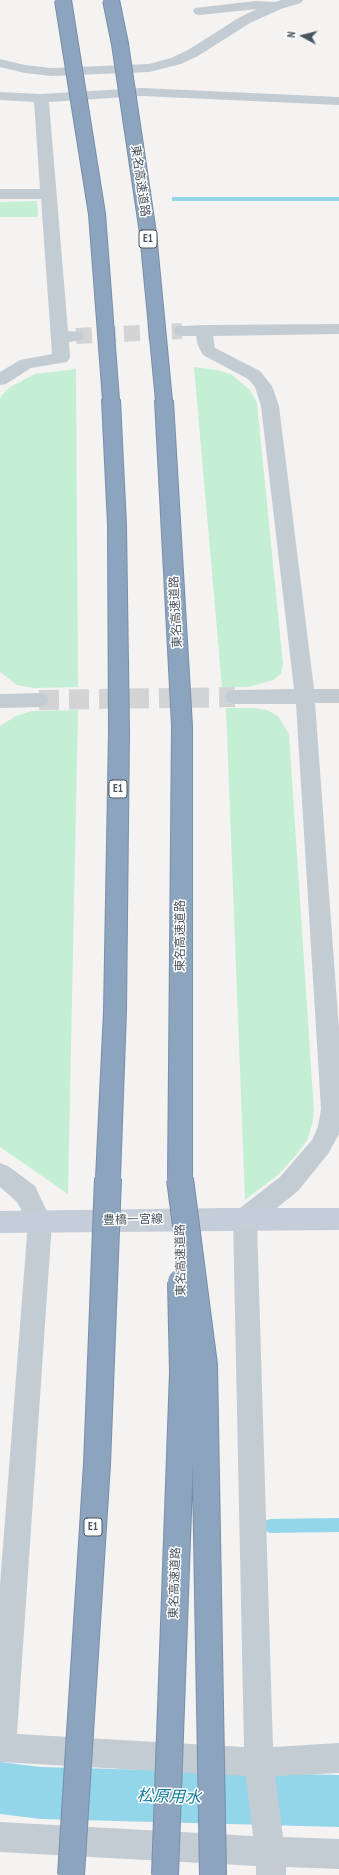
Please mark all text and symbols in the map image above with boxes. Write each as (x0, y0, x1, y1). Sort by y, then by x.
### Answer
north arrow (283, 16, 323, 56)
text: N (284, 31, 298, 38)
street label: 東名高速道路 (128, 144, 152, 218)
road number: E1 (139, 230, 157, 248)
street label: 東名高速道路 (167, 576, 185, 648)
road number: E1 (109, 780, 127, 798)
street label: 東名高速道路 (174, 900, 188, 972)
street label: 豊橋一宮線 (103, 1212, 163, 1228)
street label: 東名高速道路 (173, 1224, 189, 1296)
road number: E1 (84, 1518, 102, 1536)
street label: 東名高速道路 (167, 1547, 183, 1619)
water label: 松原用水 (137, 1786, 201, 1808)

